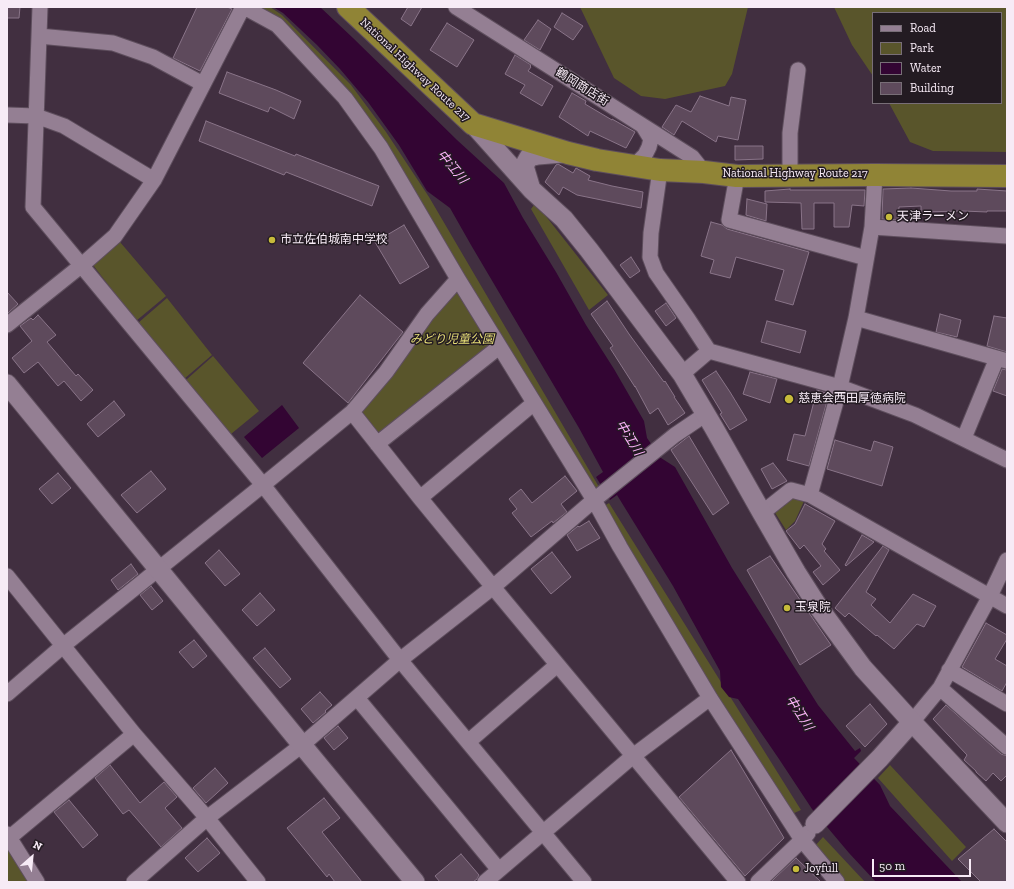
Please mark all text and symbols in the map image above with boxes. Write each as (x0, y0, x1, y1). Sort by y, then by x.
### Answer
legend (872, 12, 1002, 104)
street label: National Highway Route 217 (357, 15, 473, 125)
text: Road (910, 21, 936, 35)
text: Park (910, 41, 934, 55)
text: Water (910, 61, 942, 75)
street label: 鶴岡商店街 (553, 65, 611, 109)
text: Building (910, 81, 954, 95)
water label: 中江川 (433, 147, 471, 187)
street label: National Highway Route 217 (722, 167, 868, 181)
place label: 天津ラーメン (897, 210, 969, 224)
marker: 天津ラーメン (884, 212, 894, 222)
place label: 市立佐伯城南中学校 (280, 233, 388, 247)
marker: 市立佐伯城南中学校 (267, 235, 277, 245)
park label: みどり児童公園 (410, 333, 494, 347)
place label: 慈恵会西田厚徳病院 (798, 392, 906, 406)
marker: 慈恵会西田厚徳病院 (783, 393, 795, 405)
water label: 中江川 (612, 417, 646, 459)
place label: 玉泉院 (795, 601, 831, 615)
marker: 玉泉院 (782, 603, 792, 613)
water label: 中江川 (782, 692, 816, 734)
north arrow (12, 837, 52, 877)
text: N (31, 838, 44, 854)
scale bar (874, 851, 973, 877)
text: 50 m (879, 859, 905, 873)
place label: Joyfull (804, 862, 838, 876)
marker: Joyfull (791, 864, 801, 874)

